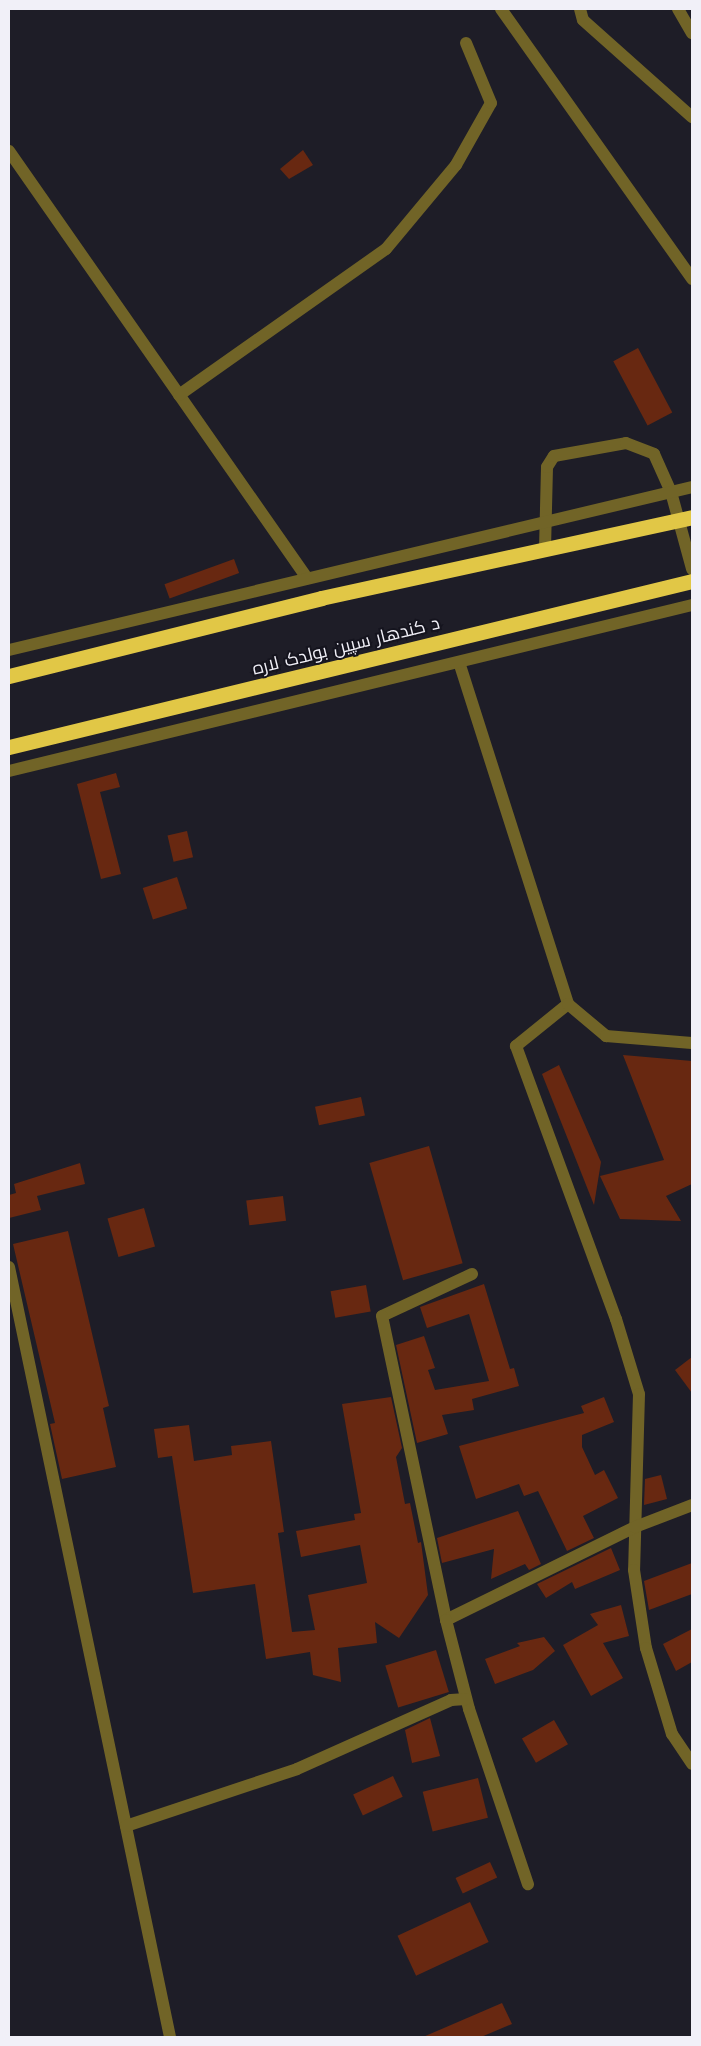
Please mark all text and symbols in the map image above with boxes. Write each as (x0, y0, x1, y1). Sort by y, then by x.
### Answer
street label: د کندهار سپین بولدک لاره (250, 612, 442, 680)

